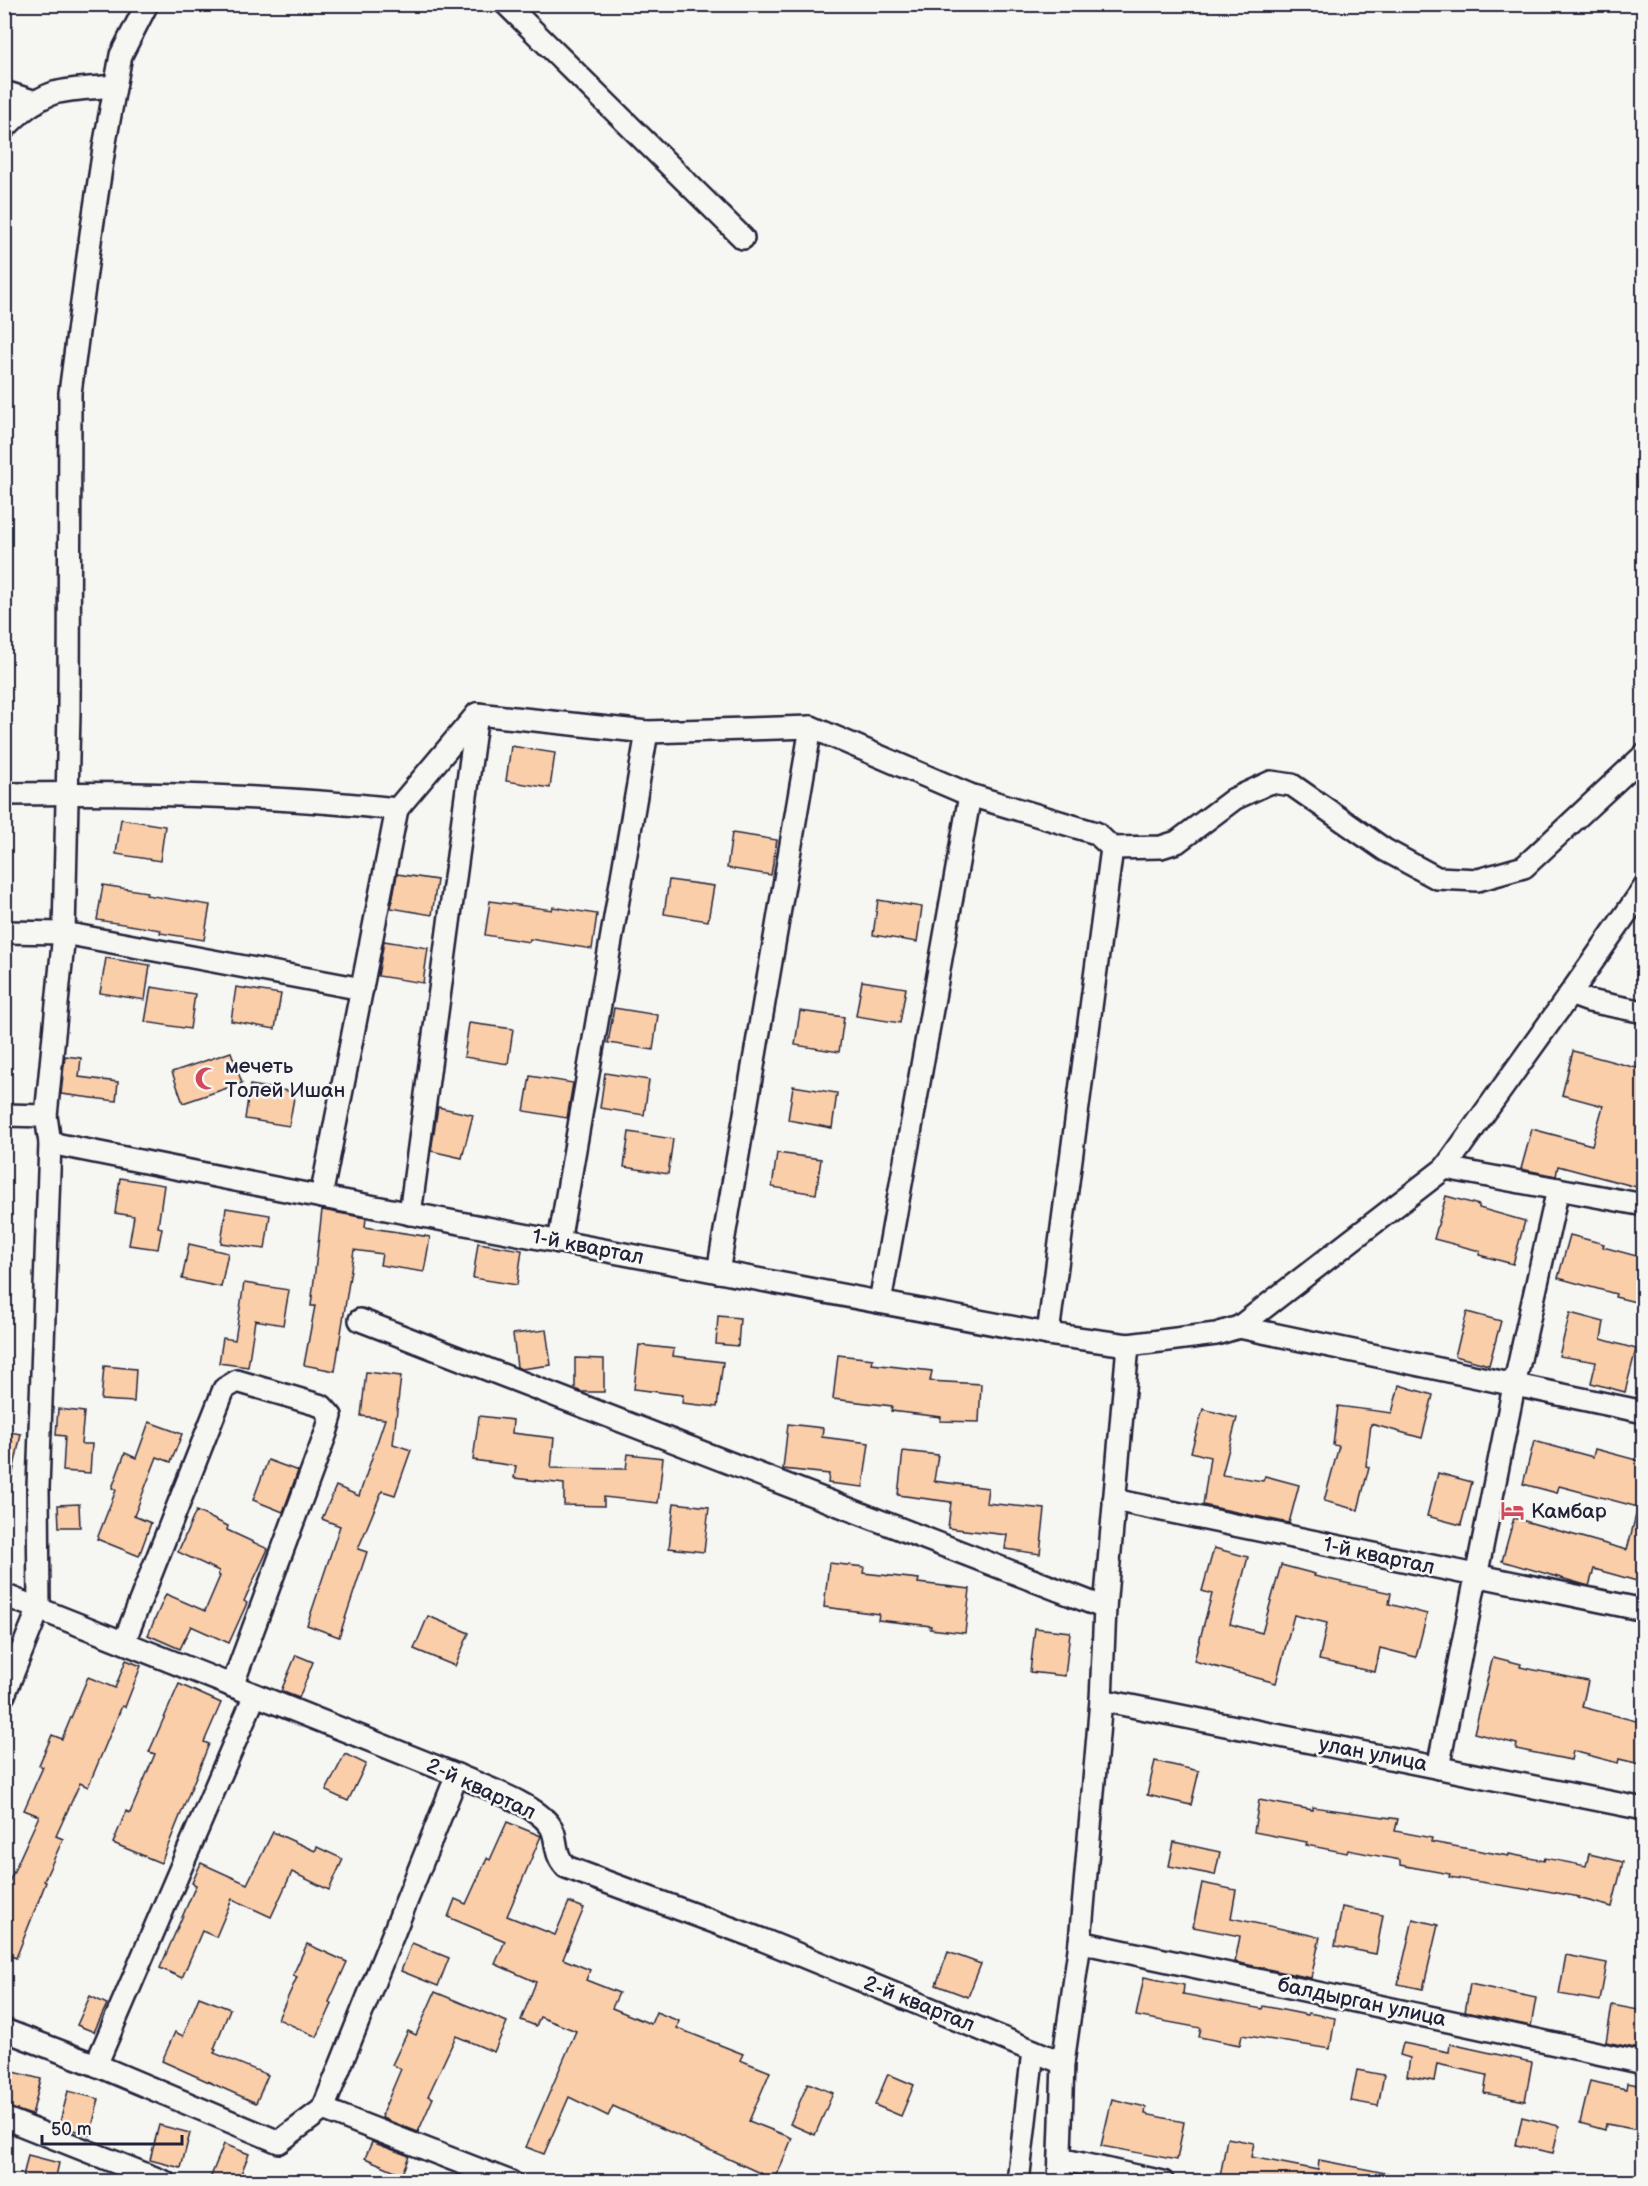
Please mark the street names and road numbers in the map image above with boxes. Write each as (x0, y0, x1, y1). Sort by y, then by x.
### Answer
street label: 1-й квартал (530, 1224, 646, 1270)
street label: 1-й квартал (1321, 1532, 1437, 1580)
street label: улан улица (1317, 1731, 1430, 1777)
street label: 2-й квартал (423, 1753, 539, 1825)
street label: 2-й квартал (860, 1970, 978, 2038)
street label: балдырган улица (1276, 1972, 1449, 2032)

